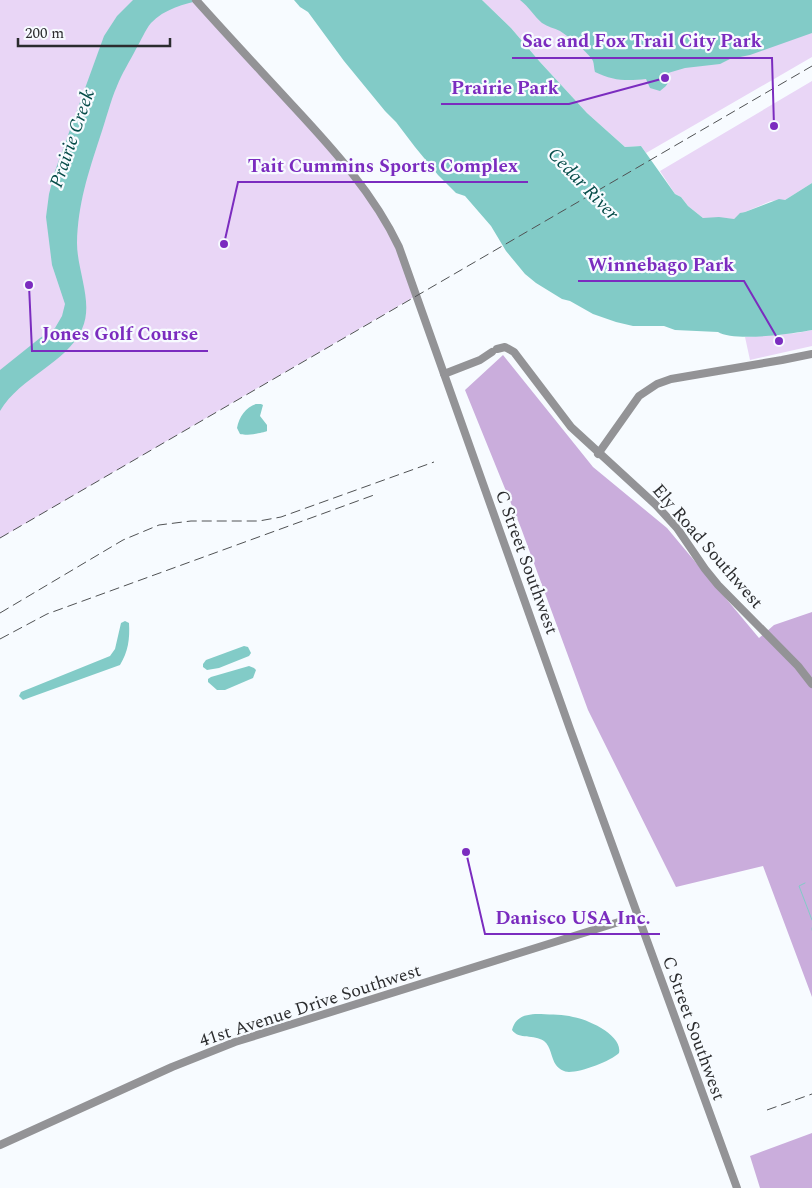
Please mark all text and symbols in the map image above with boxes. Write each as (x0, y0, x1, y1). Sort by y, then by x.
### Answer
scale bar (18, 15, 170, 47)
text: 200 m (25, 22, 64, 45)
callout: Sac and Fox Trail City Park (512, 24, 772, 58)
text: Sac and Fox Trail City Park (522, 27, 763, 56)
callout: Prairie Park (441, 70, 569, 104)
text: Prairie Park (451, 74, 559, 103)
water label: Prairie Creek (42, 85, 103, 192)
water label: Cedar River (541, 141, 626, 228)
callout: Tait Cummins Sports Complex (238, 148, 528, 182)
text: Tait Cummins Sports Complex (248, 152, 519, 181)
callout: Winnebago Park (578, 247, 744, 281)
text: Winnebago Park (588, 251, 735, 280)
callout: Jones Golf Course (32, 317, 208, 351)
text: Jones Golf Course (42, 320, 198, 349)
street label: Ely Road Southwest (646, 478, 770, 615)
street label: C Street Southwest (488, 486, 565, 638)
callout: Danisco USA Inc. (485, 900, 660, 934)
text: Danisco USA Inc. (495, 904, 651, 933)
street label: C Street Southwest (655, 952, 732, 1104)
street label: 41st Avenue Drive Southwest (196, 957, 424, 1054)

